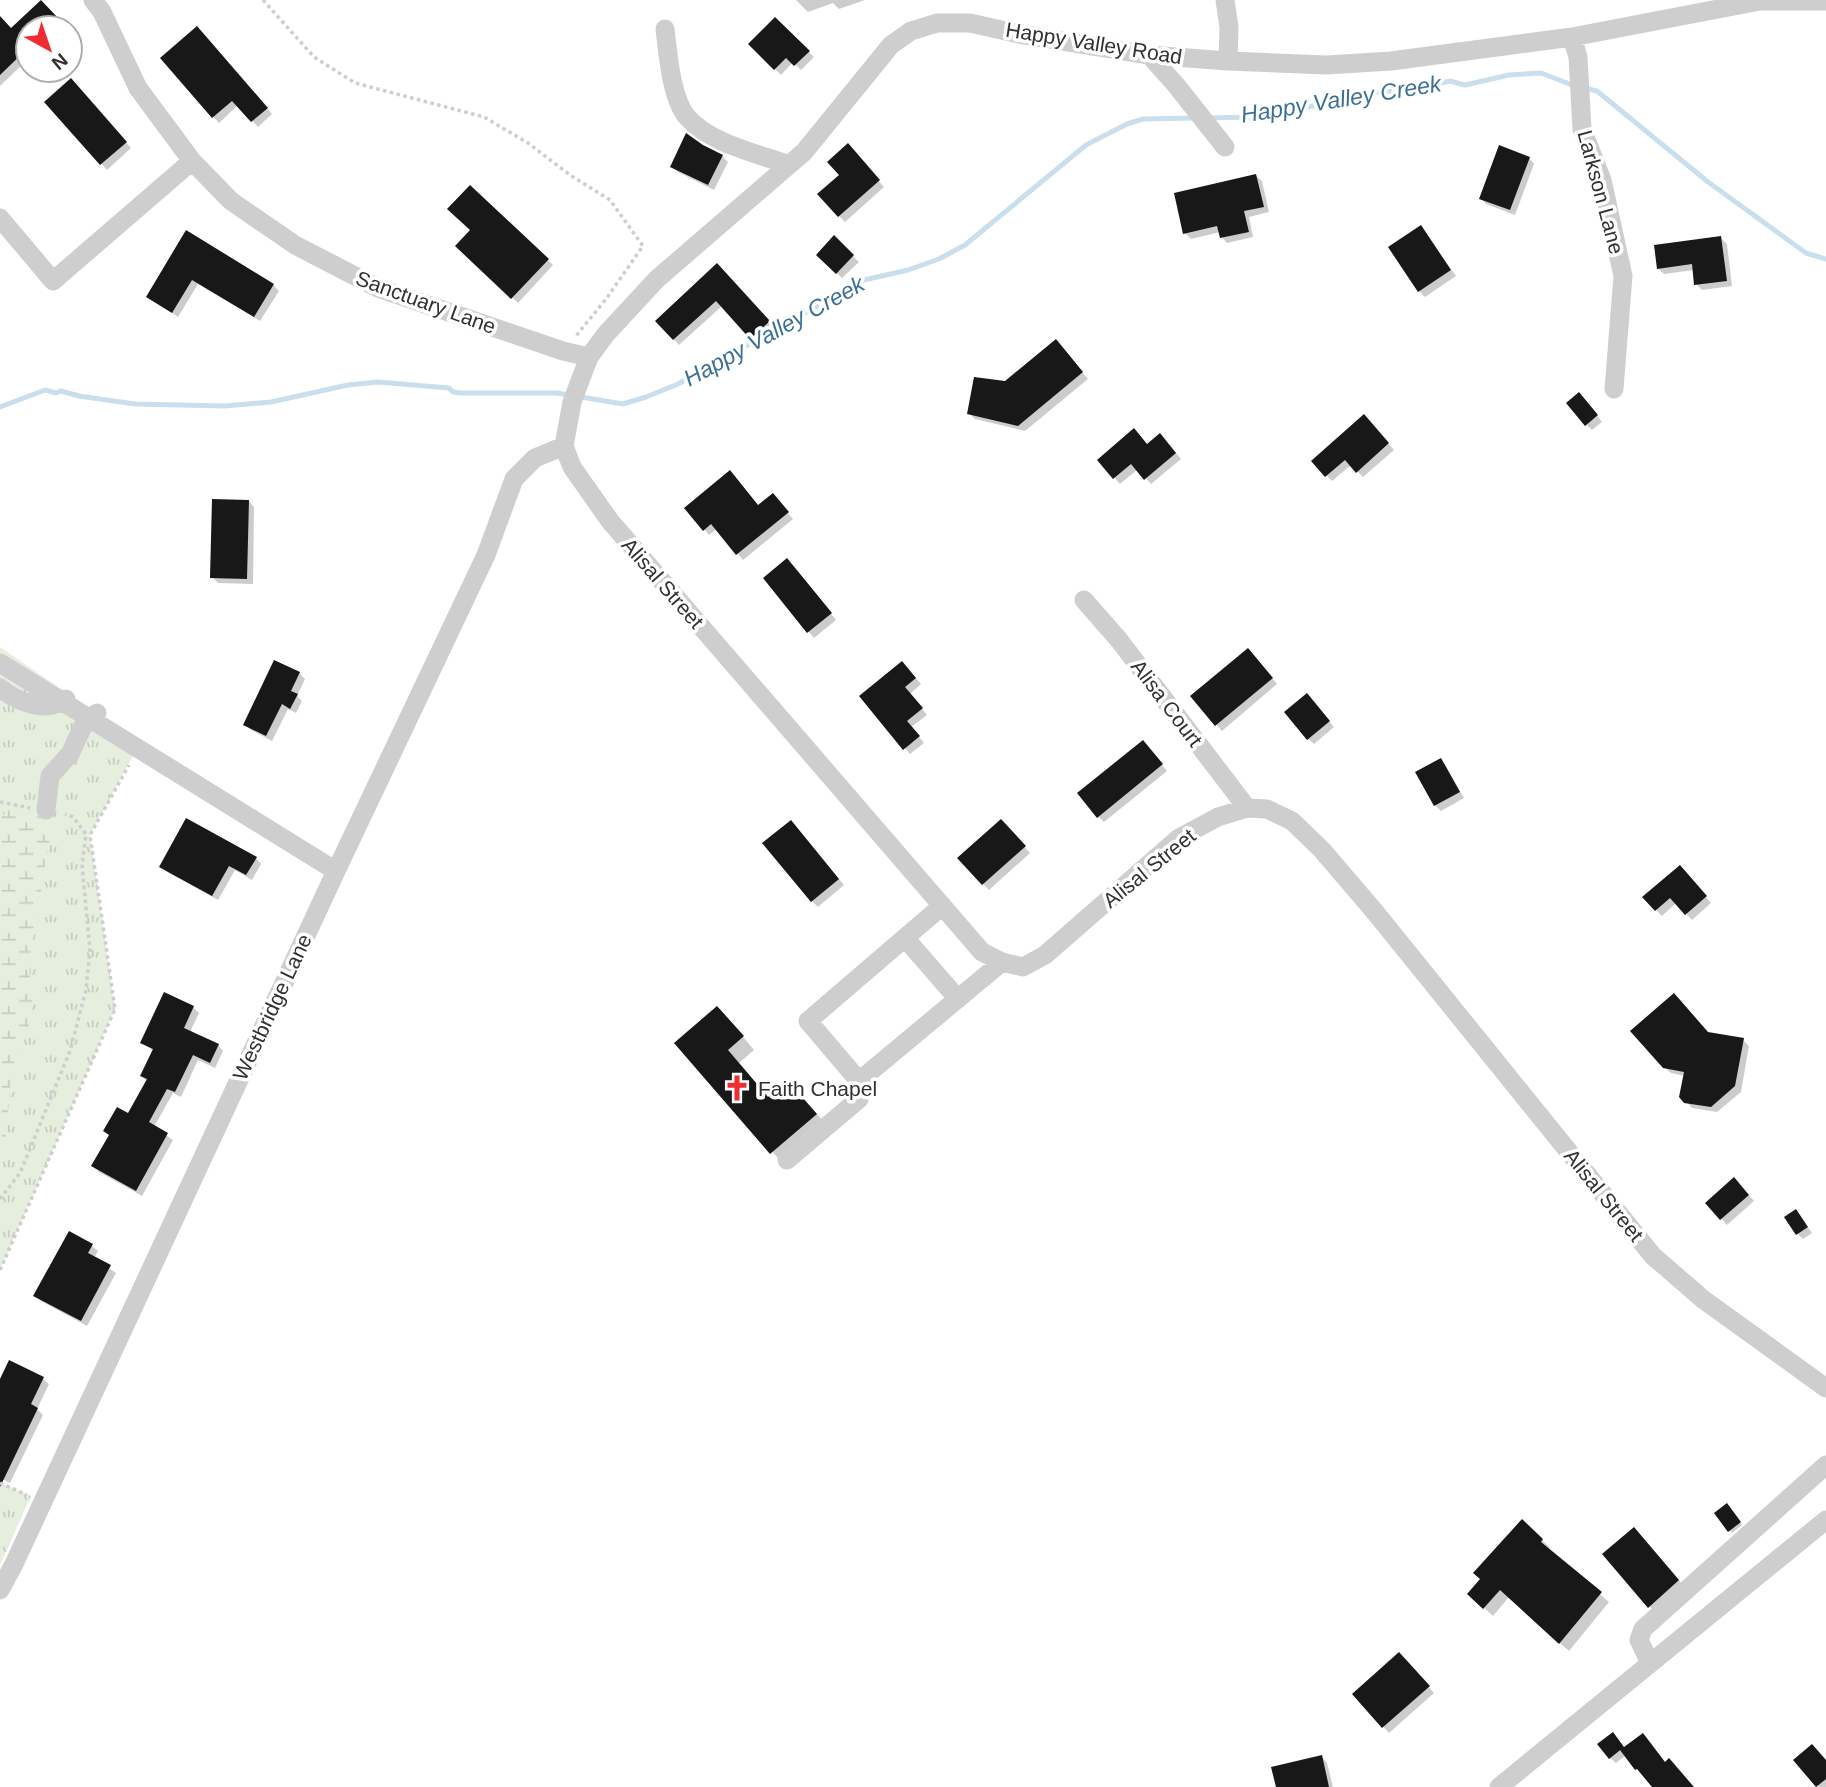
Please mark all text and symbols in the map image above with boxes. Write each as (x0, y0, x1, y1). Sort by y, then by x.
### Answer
north arrow (14, 14, 84, 84)
street label: Happy Valley Road (1004, 18, 1184, 68)
text: N (48, 49, 72, 74)
water label: Happy Valley Creek (1239, 70, 1444, 128)
street label: Larkson Lane (1573, 128, 1629, 256)
street label: Sanctuary Lane (353, 266, 499, 338)
water label: Happy Valley Creek (679, 270, 870, 391)
street label: Alisal Street (618, 533, 709, 633)
street label: Alisa Court (1127, 655, 1207, 751)
street label: Alisal Street (1098, 824, 1200, 912)
street label: Westbridge Lane (228, 930, 316, 1084)
church icon: Faith Chapel (722, 1073, 752, 1103)
place label: Faith Chapel (758, 1077, 877, 1100)
street label: Alisal Street (1560, 1144, 1648, 1246)

